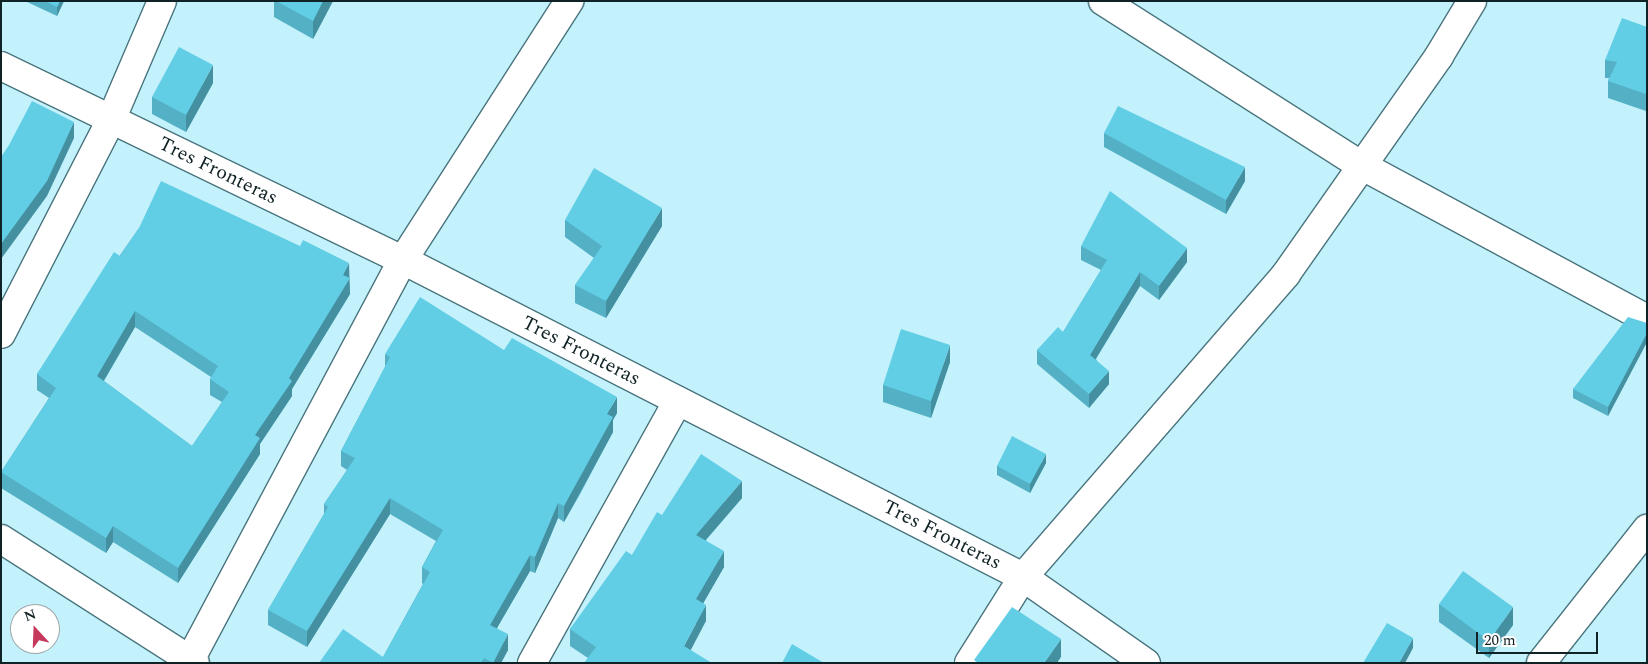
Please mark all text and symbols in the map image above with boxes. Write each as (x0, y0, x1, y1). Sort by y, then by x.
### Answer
street label: Tres Fronteras (155, 132, 281, 210)
street label: Tres Fronteras (518, 311, 644, 391)
street label: Tres Fronteras (879, 495, 1005, 575)
north arrow (10, 604, 60, 654)
text: N (21, 604, 39, 627)
scale bar (1478, 622, 1600, 654)
text: 20 m (1484, 629, 1516, 652)

